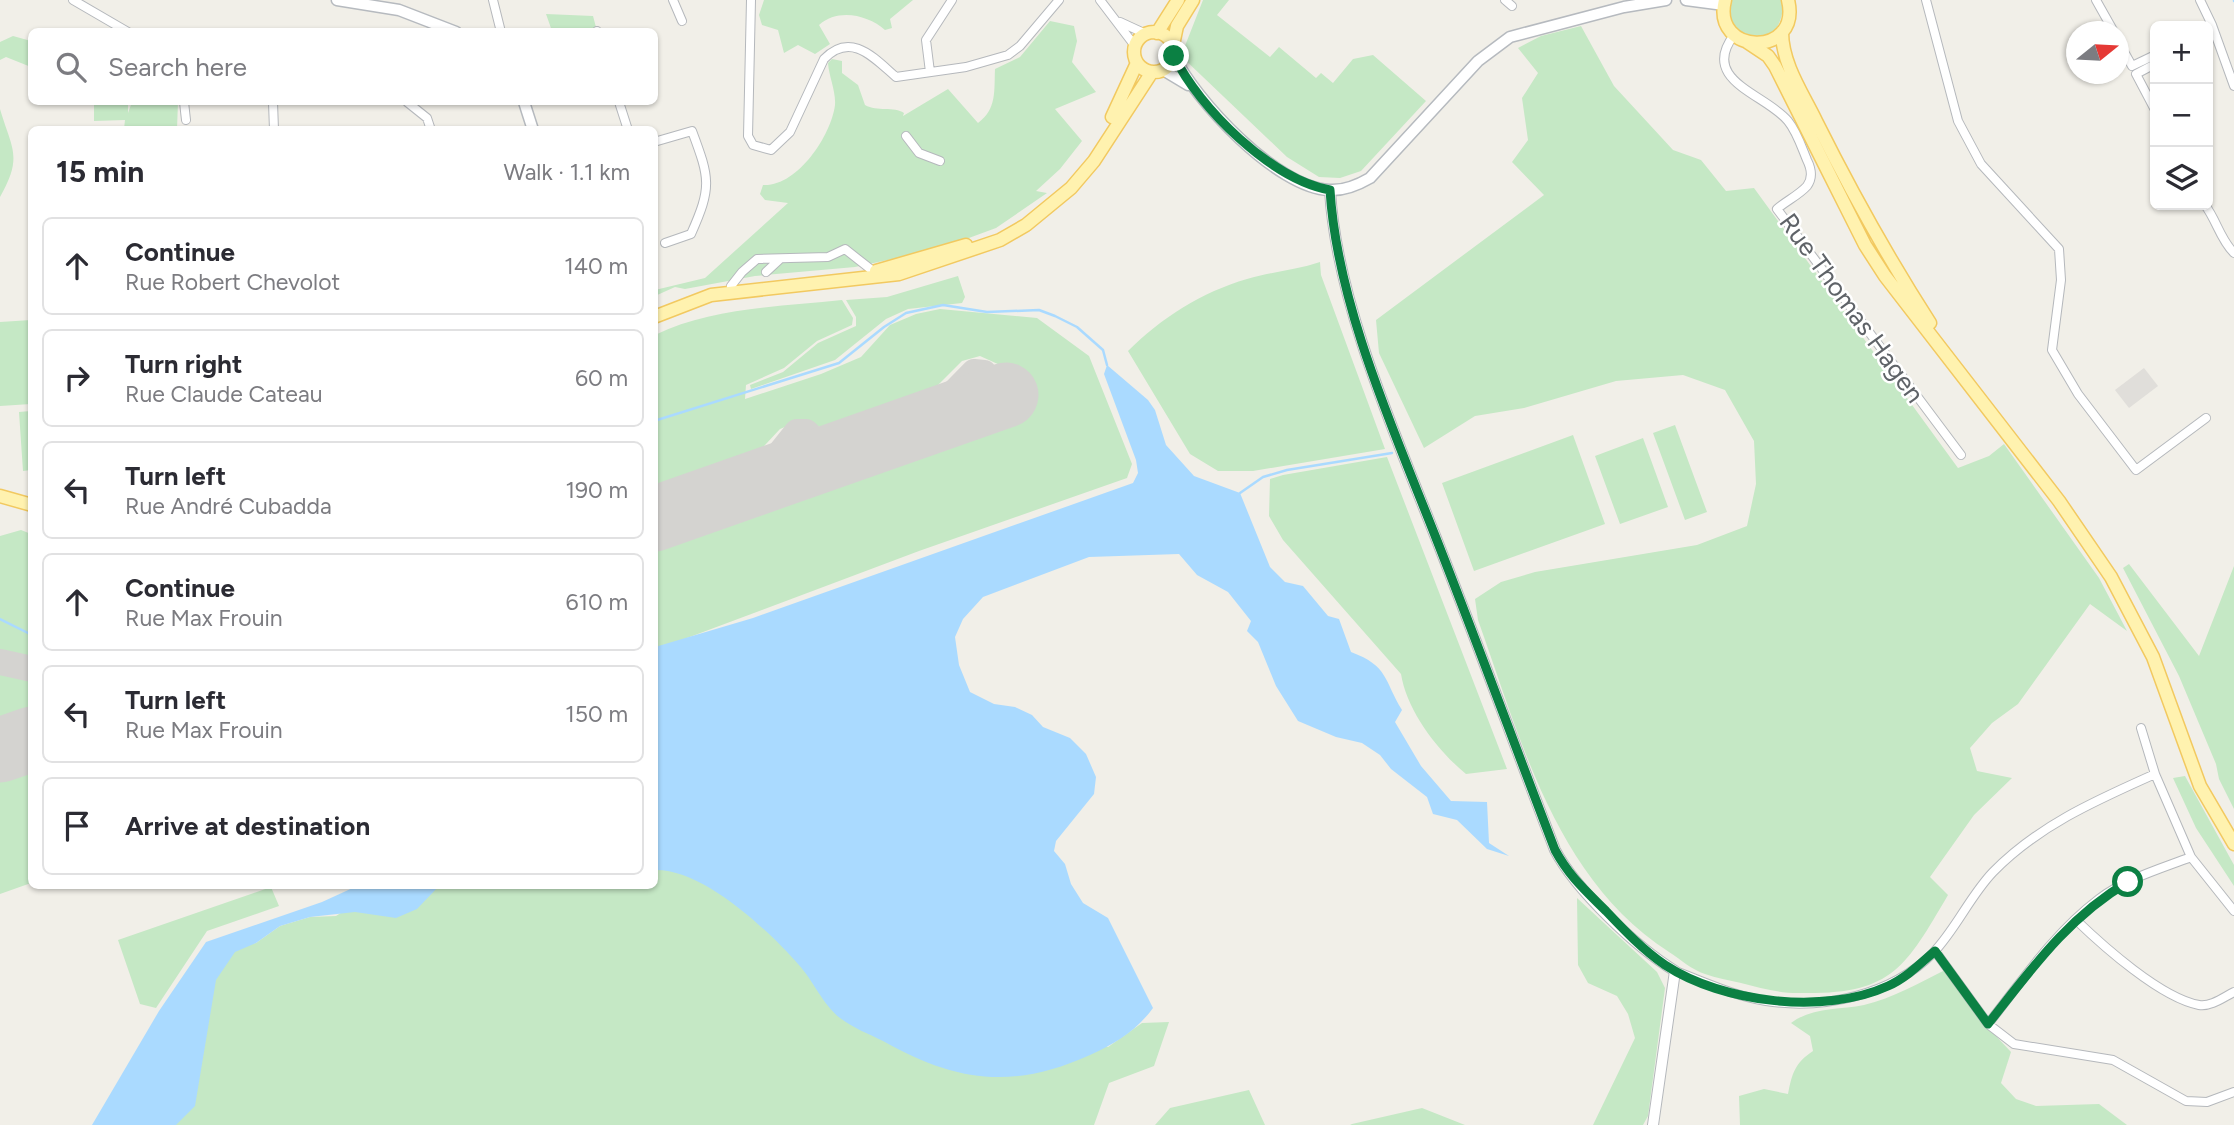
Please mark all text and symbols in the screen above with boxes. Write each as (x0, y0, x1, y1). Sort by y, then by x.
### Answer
north arrow (2066, 21, 2129, 84)
map controls (2150, 21, 2213, 210)
button: + (2150, 21, 2213, 84)
search box (28, 28, 658, 105)
route end (1158, 40, 1189, 71)
icon: search (52, 48, 90, 86)
text: Search here (108, 51, 247, 83)
button: − (2150, 84, 2213, 147)
button: layers (2150, 147, 2213, 210)
text: 15 min (56, 153, 144, 190)
text: Walk · 1.1 km (504, 158, 630, 186)
street label: Rue Thomas Hagen (1773, 207, 1931, 409)
text: Continue (125, 236, 235, 268)
icon: ahead (58, 247, 96, 285)
text: 140 m (564, 252, 628, 280)
text: Rue Robert Chevolot (125, 268, 340, 296)
text: Turn right (125, 348, 242, 380)
icon: right (58, 359, 96, 397)
text: 60 m (575, 364, 628, 392)
text: Rue Claude Cateau (125, 380, 322, 408)
text: Turn left (125, 460, 226, 492)
icon: left (58, 471, 96, 509)
text: 190 m (565, 476, 628, 504)
text: Rue André Cubadda (125, 492, 332, 520)
text: Continue (125, 572, 235, 604)
icon: ahead (58, 583, 96, 621)
text: 610 m (565, 588, 628, 616)
text: Rue Max Frouin (125, 604, 283, 632)
text: Turn left (125, 684, 226, 716)
icon: left (58, 695, 96, 733)
text: 150 m (565, 700, 628, 728)
text: Rue Max Frouin (125, 716, 283, 744)
icon: arrive (58, 807, 96, 845)
text: Arrive at destination (125, 810, 370, 842)
route start (2112, 866, 2143, 897)

